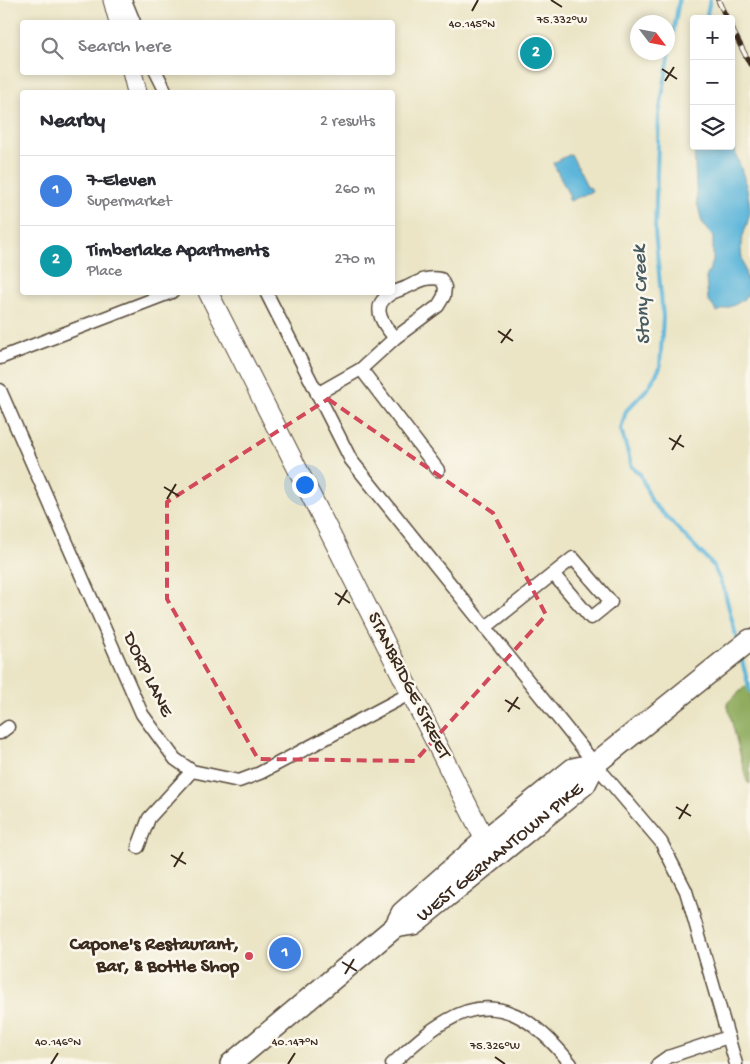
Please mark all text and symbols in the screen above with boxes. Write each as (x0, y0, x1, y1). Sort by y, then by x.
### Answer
text: 75.332°W (536, 14, 587, 28)
north arrow (630, 15, 675, 60)
map controls (690, 15, 735, 150)
button: + (690, 15, 735, 60)
text: 40.145°N (449, 18, 495, 32)
search box (20, 20, 395, 75)
icon: search (38, 34, 66, 62)
pin: 2 (520, 34, 552, 72)
text: Search here (78, 36, 172, 59)
button: − (690, 60, 735, 105)
button: layers (690, 105, 735, 150)
text: Nearby (40, 110, 105, 135)
text: 2 results (320, 113, 375, 132)
text: 7-Eleven (87, 170, 156, 193)
text: 1 (53, 181, 59, 200)
text: 260 m (335, 181, 375, 200)
text: Supermarket (87, 193, 172, 212)
text: Timberlake Apartments (87, 240, 269, 263)
water label: Stony Creek (629, 243, 657, 345)
text: 2 (52, 251, 60, 270)
text: 270 m (335, 251, 375, 270)
text: Place (87, 263, 122, 282)
your location (292, 472, 318, 498)
street label: STANBRIDGE STREET (361, 609, 455, 764)
street label: DORP LANE (116, 627, 178, 722)
street label: WEST GERMANTOWN PIKE (412, 777, 589, 928)
place label: Capone's Restaurant, Bar, & Bottle Shop (69, 934, 240, 979)
pin: 1 (269, 934, 301, 972)
marker: Capone's Restaurant, Bar, & Bottle Shop (243, 950, 255, 962)
text: 40.146°N (35, 1036, 81, 1050)
text: 40.147°N (272, 1036, 318, 1050)
text: 75.326°W (469, 1040, 520, 1054)

